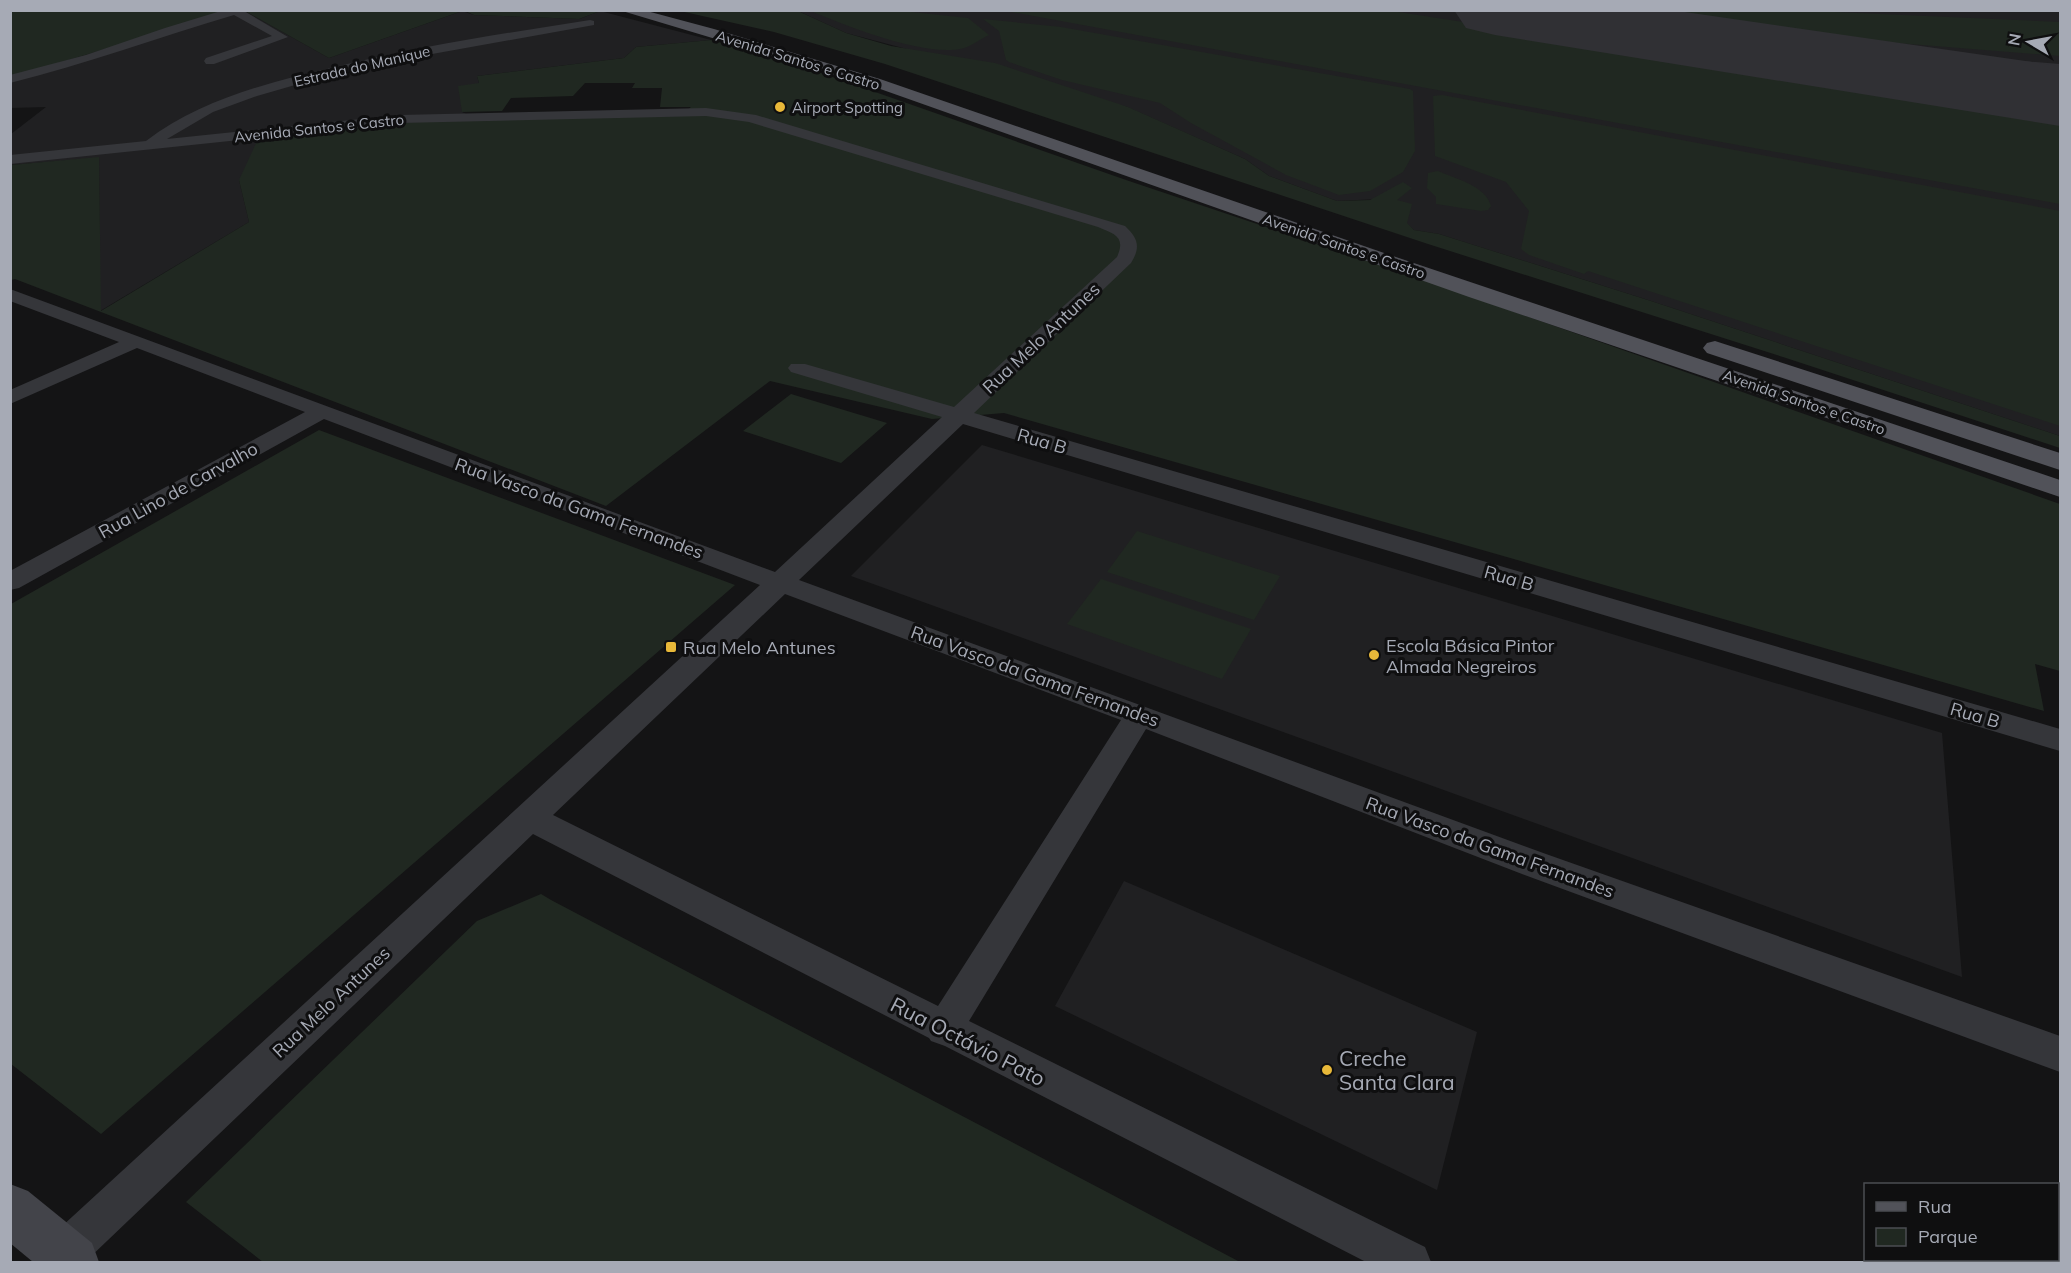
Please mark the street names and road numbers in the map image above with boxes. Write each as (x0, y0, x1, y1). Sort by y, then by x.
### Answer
street label: Avenida Santos e Castro (714, 26, 882, 94)
street label: Estrada do Manique (292, 41, 432, 91)
street label: Avenida Santos e Castro (233, 110, 405, 146)
street label: Avenida Santos e Castro (1260, 209, 1428, 283)
street label: Rua Melo Antunes (977, 278, 1105, 398)
street label: Avenida Santos e Castro (1720, 365, 1888, 439)
street label: Rua B (1015, 423, 1069, 459)
street label: Rua Lino de Carvalho (94, 437, 262, 543)
street label: Rua Vasco da Gama Fernandes (452, 452, 706, 564)
street label: Rua B (1482, 560, 1536, 596)
street label: Rua Vasco da Gama Fernandes (908, 620, 1162, 732)
street label: Rua B (1948, 697, 2002, 733)
street label: Rua Vasco da Gama Fernandes (1363, 791, 1617, 903)
street label: Rua Melo Antunes (267, 942, 395, 1062)
street label: Rua Octávio Pato (886, 991, 1050, 1091)

